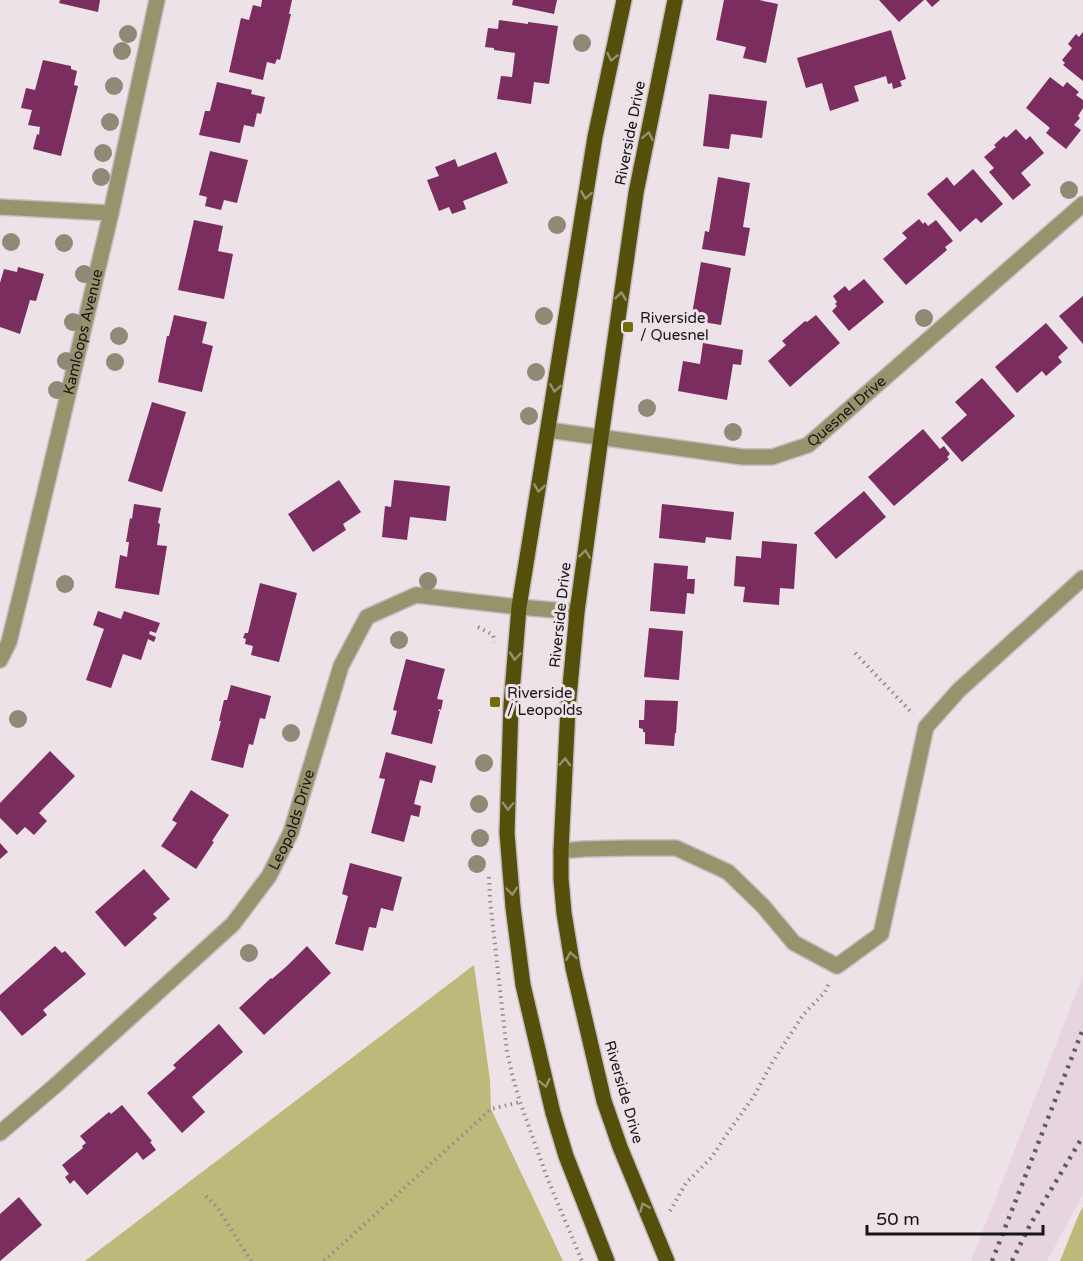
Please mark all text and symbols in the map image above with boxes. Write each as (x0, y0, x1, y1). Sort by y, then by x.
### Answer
one-way arrow (606, 52, 619, 62)
street label: Riverside Drive (611, 79, 649, 187)
one-way arrow (641, 131, 654, 141)
one-way arrow (580, 190, 592, 200)
street label: Kamloops Avenue (59, 267, 106, 396)
one-way arrow (615, 291, 627, 300)
place label: Riverside / Quesnel (640, 309, 709, 344)
marker: Riverside / Quesnel (621, 320, 635, 334)
street label: Quesnel Drive (803, 372, 890, 451)
one-way arrow (549, 382, 562, 392)
one-way arrow (533, 483, 545, 492)
one-way arrow (579, 549, 591, 559)
street label: Riverside Drive (545, 561, 575, 669)
one-way arrow (509, 652, 522, 661)
place label: Riverside / Leopolds (507, 684, 583, 719)
marker: Riverside / Leopolds (488, 695, 502, 709)
one-way arrow (559, 757, 572, 766)
street label: Leopolds Drive (264, 767, 318, 873)
one-way arrow (501, 801, 514, 810)
one-way arrow (505, 886, 518, 895)
one-way arrow (565, 951, 578, 961)
street label: Riverside Drive (601, 1038, 647, 1146)
one-way arrow (538, 1077, 551, 1087)
scale bar (867, 1198, 1042, 1236)
one-way arrow (640, 1202, 652, 1213)
text: 50 m (876, 1208, 920, 1230)

